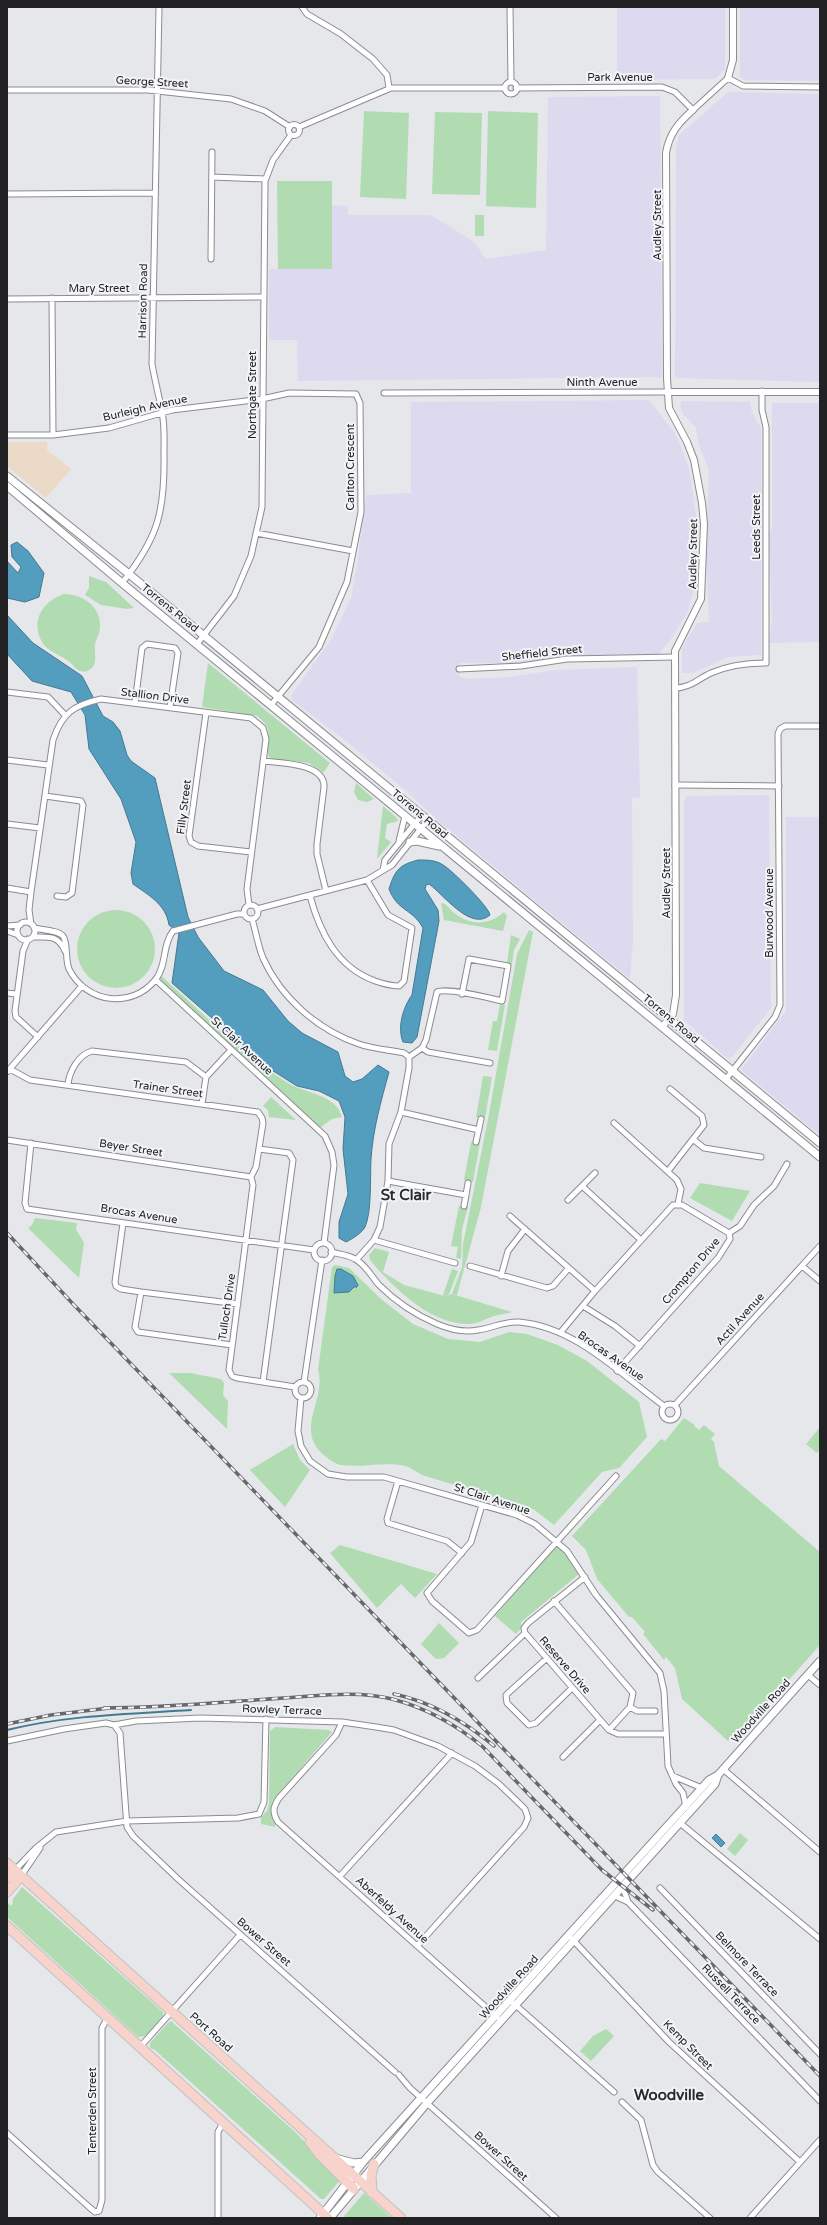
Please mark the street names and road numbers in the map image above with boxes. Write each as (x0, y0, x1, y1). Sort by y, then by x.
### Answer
street label: Park Avenue (587, 71, 653, 84)
street label: George Street (115, 74, 189, 90)
street label: Audley Street (651, 190, 664, 260)
street label: Harrison Road (136, 263, 150, 339)
street label: Mary Street (68, 282, 130, 295)
street label: Northgate Street (246, 351, 259, 439)
street label: Ninth Avenue (566, 376, 638, 389)
street label: Burleigh Avenue (102, 392, 188, 424)
street label: Carlton Crescent (344, 423, 357, 511)
street label: Leeds Street (750, 494, 763, 560)
street label: Audley Street (686, 518, 700, 590)
street label: Torrens Road (139, 581, 201, 635)
street label: Sheffield Street (501, 642, 583, 664)
street label: Stallion Drive (120, 685, 190, 707)
street label: Filly Street (174, 779, 194, 835)
street label: Torrens Road (389, 787, 451, 841)
street label: Audley Street (660, 848, 673, 918)
street label: Burwood Avenue (763, 868, 776, 958)
street label: Torrens Road (640, 992, 702, 1046)
street label: St Clair Avenue (209, 1014, 275, 1078)
street label: Trainer Street (132, 1078, 204, 1100)
street label: Beyer Street (98, 1137, 164, 1159)
street label: Brocas Avenue (100, 1201, 178, 1227)
street label: Crompton Drive (659, 1235, 723, 1307)
street label: Tulloch Drive (216, 1273, 238, 1341)
street label: Actil Avenue (713, 1290, 767, 1348)
street label: Brocas Avenue (575, 1328, 647, 1384)
street label: St Clair Avenue (452, 1481, 532, 1517)
street label: Reserve Drive (537, 1634, 593, 1696)
street label: Woodville Road (729, 1676, 793, 1746)
street label: Rowley Terrace (242, 1702, 322, 1718)
street label: Aberfeldy Avenue (353, 1874, 431, 1946)
street label: Bower Street (234, 1915, 294, 1969)
street label: Belmore Terrace (713, 1929, 781, 1999)
street label: Woodville Road (477, 1952, 541, 2022)
street label: Russell Terrace (699, 1961, 763, 2027)
street label: Port Road (187, 2009, 235, 2055)
street label: Kemp Street (660, 2017, 716, 2073)
street label: Tenterden Street (86, 2067, 99, 2155)
street label: Bower Street (472, 2129, 530, 2183)

